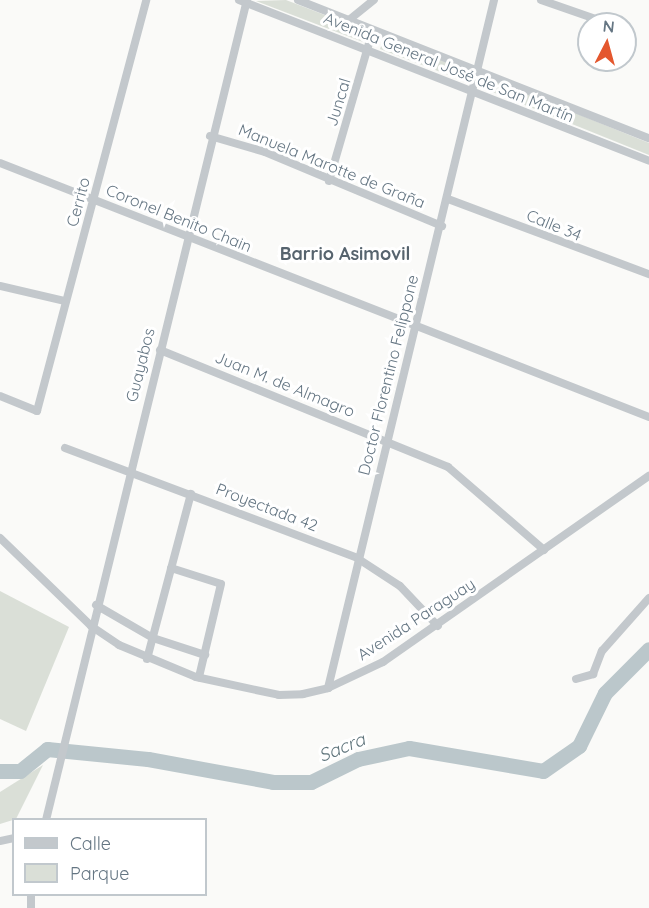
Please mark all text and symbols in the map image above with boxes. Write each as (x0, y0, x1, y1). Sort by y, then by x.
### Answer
street label: Avenida General José de San Martín (321, 8, 577, 126)
north arrow (577, 12, 637, 72)
text: N (602, 16, 616, 37)
street label: Juncal (322, 76, 354, 128)
street label: Manuela Marotte de Graña (236, 120, 428, 212)
street label: Cerrito (62, 175, 94, 229)
street label: Coronel Benito Chain (103, 180, 255, 256)
street label: Calle 34 (524, 205, 584, 245)
district label: Barrio Asimovil (280, 243, 410, 265)
street label: Doctor Florentino Felippone (354, 273, 422, 477)
street label: Guayabos (122, 326, 158, 404)
street label: Juan M. de Almagro (212, 347, 358, 421)
street label: Proyectada 42 (213, 479, 321, 535)
street label: Avenida Paraguay (354, 574, 478, 664)
water label: Sacra (316, 729, 368, 767)
legend (12, 818, 207, 896)
text: Calle (70, 832, 111, 855)
text: Parque (70, 862, 129, 885)

